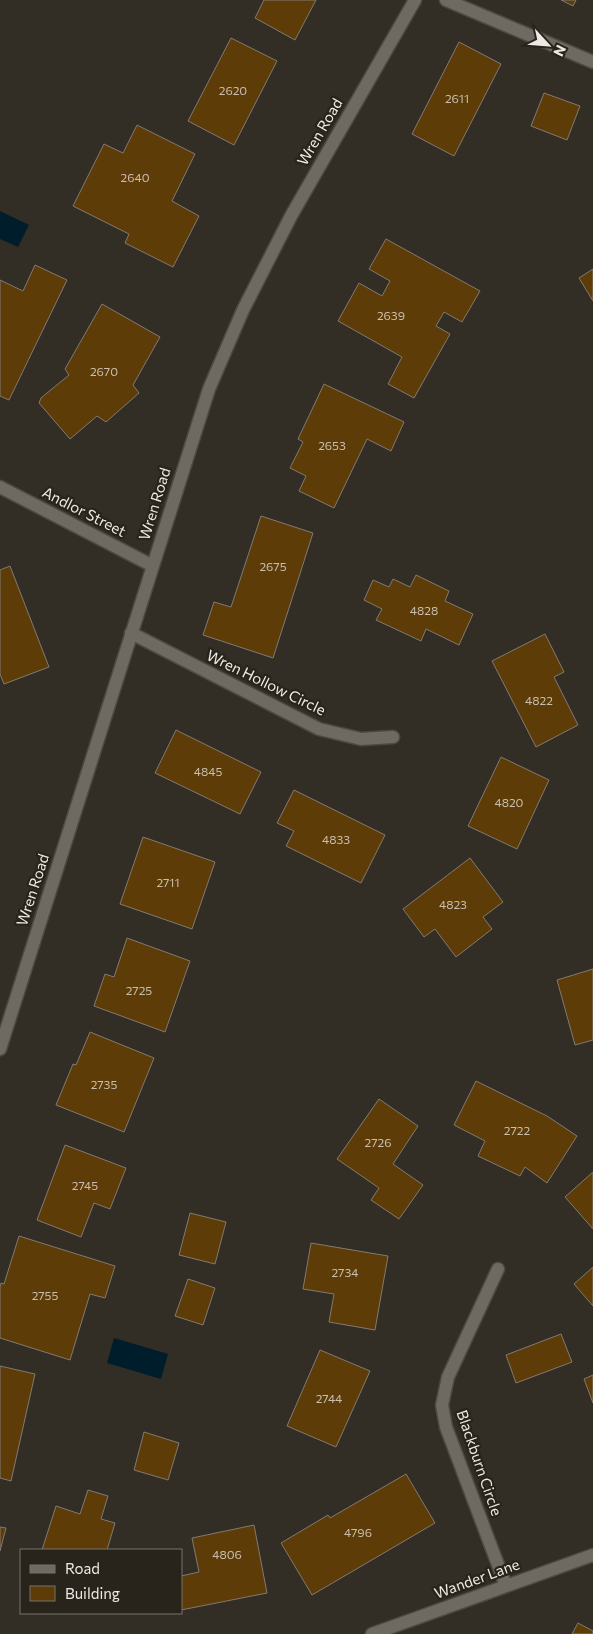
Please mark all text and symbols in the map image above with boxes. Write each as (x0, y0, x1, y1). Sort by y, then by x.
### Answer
north arrow (523, 20, 573, 70)
text: N (550, 42, 570, 59)
house number: 2620 (219, 83, 247, 97)
house number: 2611 (445, 91, 469, 105)
street label: Wren Road (293, 95, 346, 168)
house number: 2640 (121, 170, 150, 184)
house number: 2639 (377, 308, 405, 322)
house number: 2670 (90, 364, 118, 378)
house number: 2653 (318, 438, 346, 452)
street label: Wren Road (135, 465, 174, 542)
street label: Andlor Street (40, 482, 129, 540)
house number: 2675 (259, 559, 287, 573)
house number: 4828 (410, 603, 438, 617)
street label: Wren Hollow Circle (204, 646, 329, 719)
house number: 4822 (525, 693, 553, 707)
house number: 4845 (194, 764, 222, 778)
house number: 4820 (495, 795, 524, 809)
house number: 4833 (322, 832, 350, 846)
street label: Wren Road (12, 851, 52, 928)
house number: 2711 (156, 875, 180, 889)
house number: 4823 (439, 897, 467, 911)
house number: 2725 (126, 983, 152, 997)
house number: 2735 (91, 1077, 117, 1091)
house number: 2722 (504, 1123, 530, 1137)
house number: 2726 (365, 1135, 391, 1149)
house number: 2745 (72, 1178, 98, 1192)
house number: 2734 (331, 1265, 359, 1279)
house number: 2755 (32, 1288, 58, 1302)
house number: 2744 (316, 1391, 342, 1405)
street label: Blackburn Circle (453, 1407, 506, 1518)
house number: 4796 (344, 1525, 372, 1539)
house number: 4806 (212, 1547, 242, 1561)
legend (20, 1549, 182, 1614)
street label: Wander Lane (432, 1554, 522, 1602)
text: Road (65, 1559, 100, 1577)
text: Building (65, 1584, 120, 1602)

